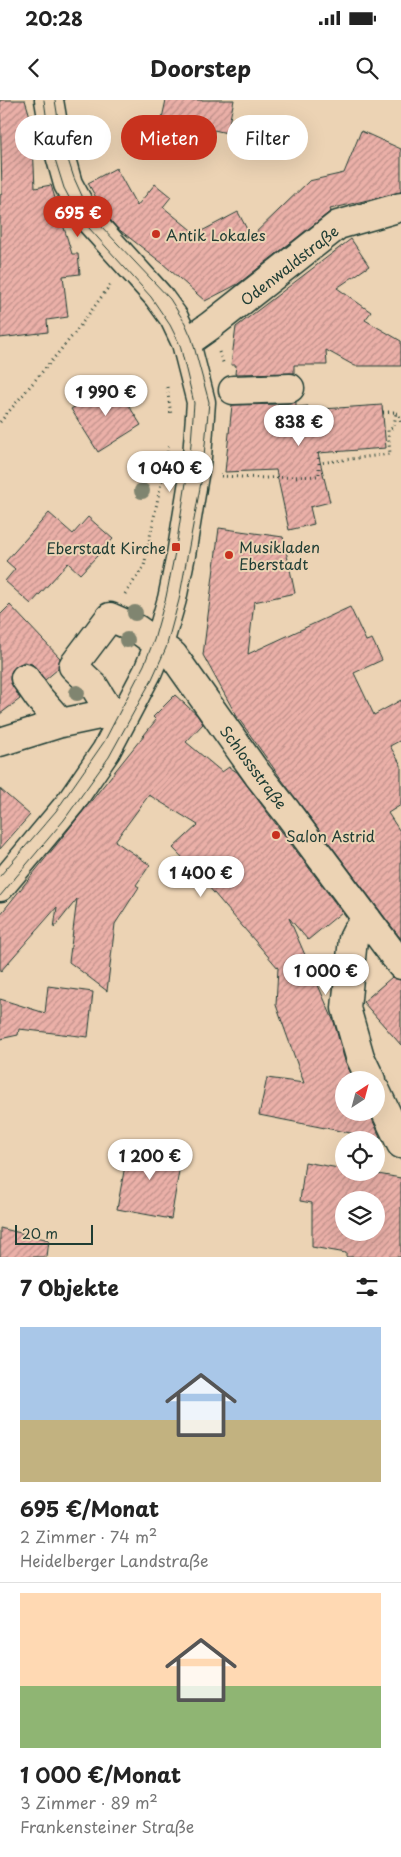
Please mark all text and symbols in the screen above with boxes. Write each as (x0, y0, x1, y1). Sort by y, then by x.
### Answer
text: 20:28 (25, 4, 83, 32)
text: Doorstep (150, 51, 251, 84)
icon: back (20, 54, 48, 82)
icon: search (353, 54, 381, 82)
chip: Kaufen (15, 115, 111, 160)
chip: Mieten (121, 115, 217, 160)
chip: Filter (227, 115, 308, 160)
pin: 695 € (43, 196, 113, 238)
text: 695 € (54, 200, 102, 224)
street label: Odenwaldstraße (235, 219, 343, 311)
place label: Antik Lokales (166, 223, 266, 246)
marker: Antik Lokales (150, 228, 162, 240)
pin: 1 990 € (60, 374, 152, 417)
text: 1 990 € (76, 379, 136, 403)
pin: 838 € (264, 404, 334, 447)
text: 838 € (275, 409, 323, 433)
pin: 1 040 € (124, 450, 216, 493)
text: 1 040 € (138, 455, 202, 479)
place label: Musikladen Eberstadt (239, 535, 320, 575)
place label: Eberstadt Kirche (46, 536, 166, 559)
marker: Eberstadt Kirche (170, 541, 182, 553)
marker: Musikladen Eberstadt (223, 549, 235, 561)
street label: Schlossstraße (215, 720, 293, 814)
place label: Salon Astrid (286, 824, 375, 847)
marker: Salon Astrid (270, 829, 282, 841)
pin: 1 400 € (155, 856, 247, 898)
text: 1 400 € (169, 860, 233, 884)
pin: 1 000 € (280, 954, 372, 996)
text: 1 000 € (294, 958, 358, 982)
north arrow (335, 1071, 385, 1121)
map controls (335, 1071, 385, 1241)
button: locate (335, 1131, 385, 1181)
pin: 1 200 € (104, 1138, 196, 1181)
text: 1 200 € (119, 1143, 181, 1167)
button: layers (335, 1191, 385, 1241)
scale bar (15, 1222, 92, 1245)
text: 20 m (22, 1223, 58, 1244)
text: 7 Objekte (20, 1271, 119, 1303)
icon: filters (353, 1273, 381, 1301)
icon: home (156, 1360, 246, 1450)
text: 695 €/Monat (20, 1492, 159, 1524)
text: 2 Zimmer · 74 m² (20, 1524, 157, 1548)
text: Heidelberger Landstraße (20, 1548, 208, 1572)
icon: home (156, 1625, 246, 1715)
text: 1 000 €/Monat (20, 1758, 181, 1790)
text: 3 Zimmer · 89 m² (20, 1790, 158, 1814)
text: Frankensteiner Straße (20, 1814, 194, 1838)

